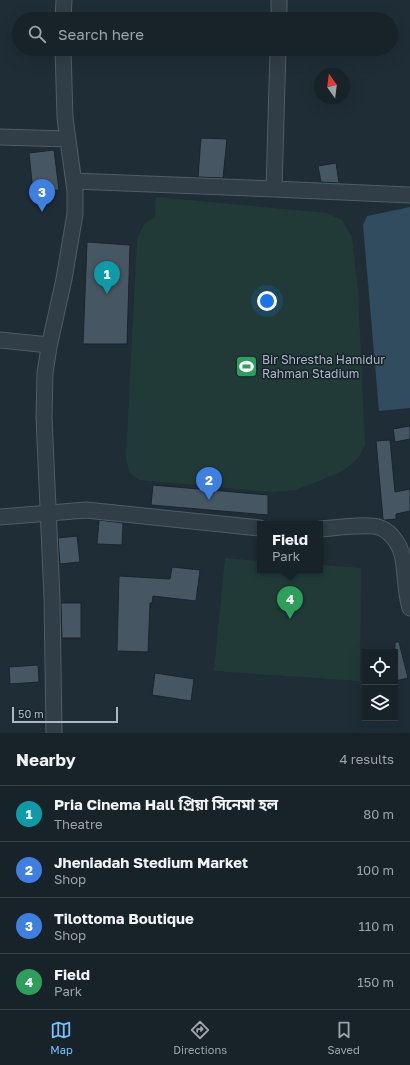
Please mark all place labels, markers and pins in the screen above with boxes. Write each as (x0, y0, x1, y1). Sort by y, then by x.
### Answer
pin: 3 (29, 179, 55, 212)
pin: 1 (94, 261, 120, 294)
place label: Bir Shrestha Hamidur Rahman Stadium (262, 352, 385, 381)
sports icon: Bir Shrestha Hamidur Rahman Stadium (233, 353, 259, 379)
pin: 2 (196, 467, 222, 500)
pin: 4 (277, 586, 303, 619)

